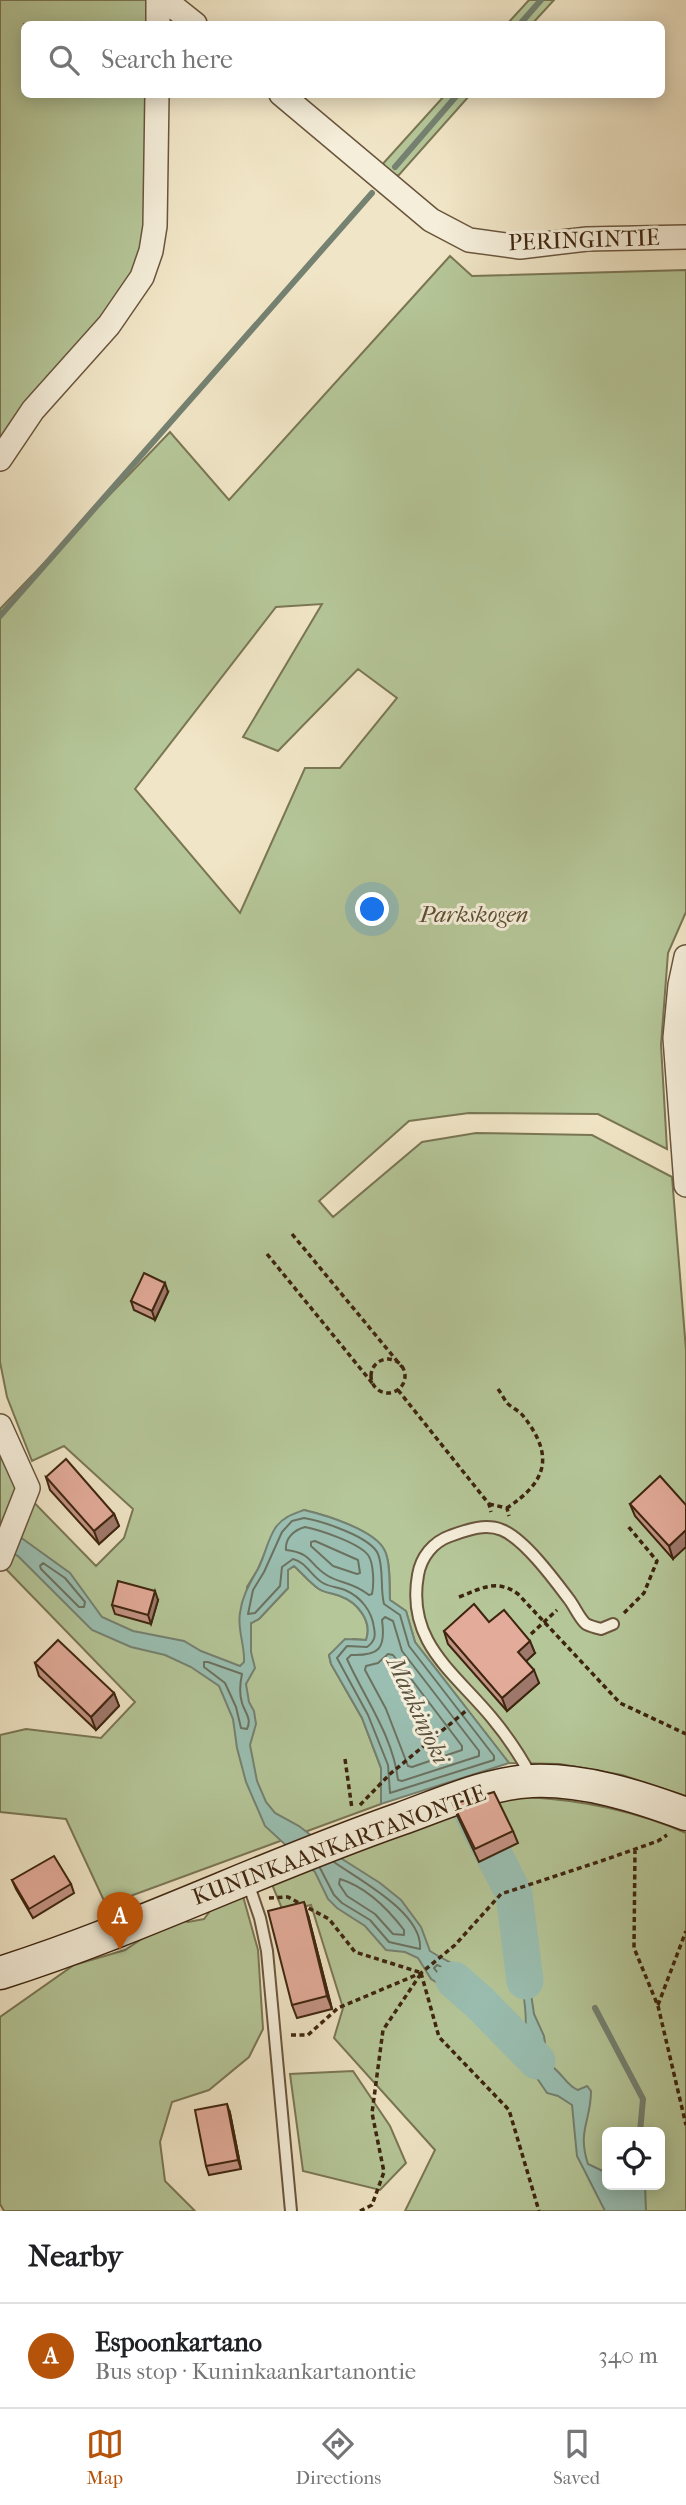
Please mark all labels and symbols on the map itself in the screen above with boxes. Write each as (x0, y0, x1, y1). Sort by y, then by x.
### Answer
street label: PERINGINTIE (508, 224, 660, 256)
your location (355, 892, 389, 926)
park label: Parkskogen (419, 901, 528, 928)
water label: Mankinjoki (380, 1650, 456, 1770)
street label: KUNINKAANKARTANONTIE (189, 1779, 489, 1911)
pin: A (97, 1892, 143, 1950)

